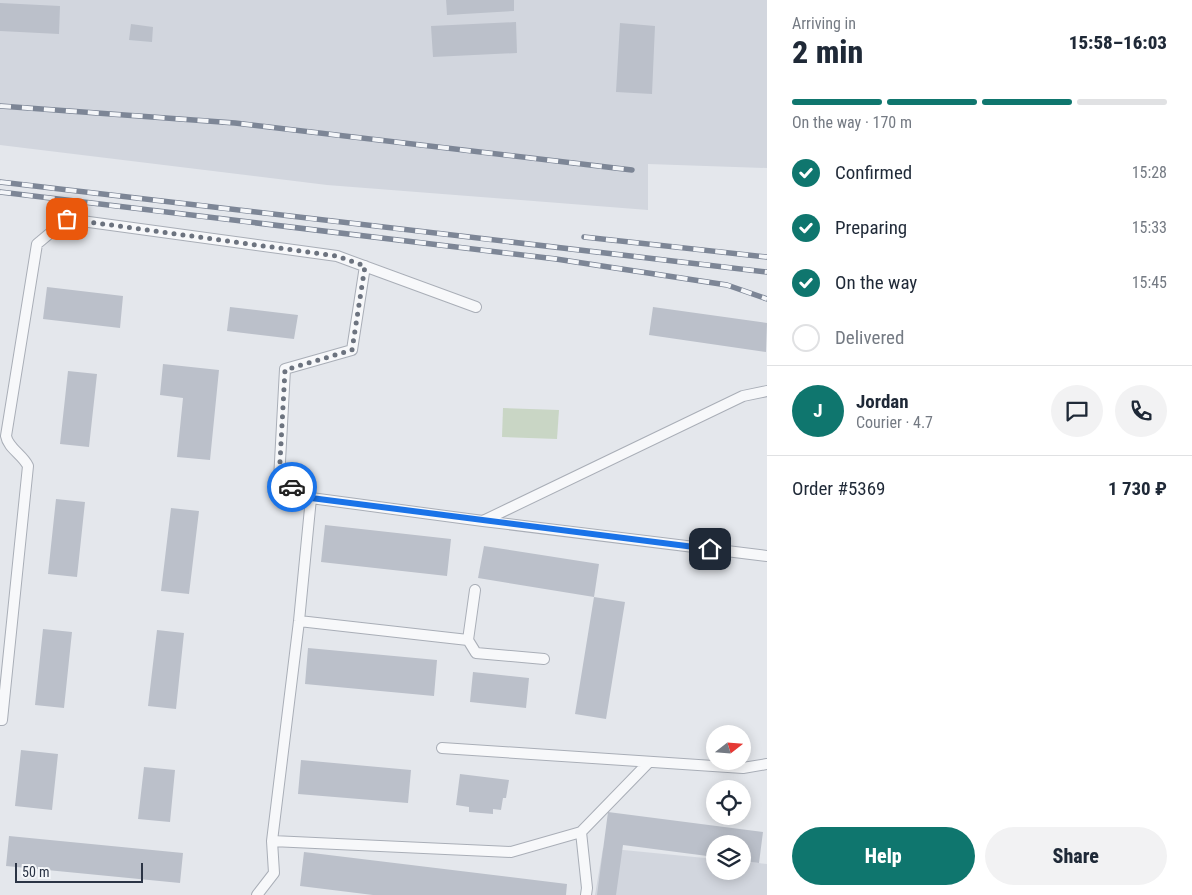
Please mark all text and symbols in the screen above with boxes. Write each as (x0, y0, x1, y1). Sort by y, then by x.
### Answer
text: Arriving in (792, 14, 856, 33)
text: 15:58–16:03 (1069, 31, 1167, 54)
text: 2 min (792, 33, 863, 71)
text: On the way · 170 m (792, 113, 912, 132)
icon: check (792, 159, 820, 187)
text: Confirmed (835, 161, 912, 184)
text: 15:28 (1132, 163, 1167, 182)
pin (46, 198, 88, 240)
icon: bag (53, 205, 81, 233)
icon: check (792, 214, 820, 242)
text: Preparing (835, 216, 907, 239)
text: 15:33 (1132, 218, 1167, 237)
icon: check (792, 269, 820, 297)
text: On the way (835, 271, 917, 294)
text: 15:45 (1132, 273, 1167, 292)
text: Delivered (835, 326, 904, 349)
button: chat (1051, 385, 1103, 437)
button: phone (1115, 385, 1167, 437)
text: Jordan (856, 390, 909, 413)
text: J (813, 399, 823, 422)
text: Courier · 4.7 (856, 413, 933, 432)
courier (267, 462, 317, 512)
icon: car (278, 473, 306, 501)
text: Order #5369 (792, 477, 885, 500)
text: 1 730 ₽ (1108, 477, 1167, 500)
pin (689, 528, 731, 570)
icon: home (696, 535, 724, 563)
north arrow (706, 725, 751, 770)
map controls (706, 725, 751, 880)
button: locate (706, 780, 751, 825)
button: Help (792, 827, 975, 885)
button: Share (985, 827, 1167, 885)
button: layers (706, 835, 751, 880)
scale bar (15, 860, 142, 883)
text: 50 m (22, 864, 50, 880)

